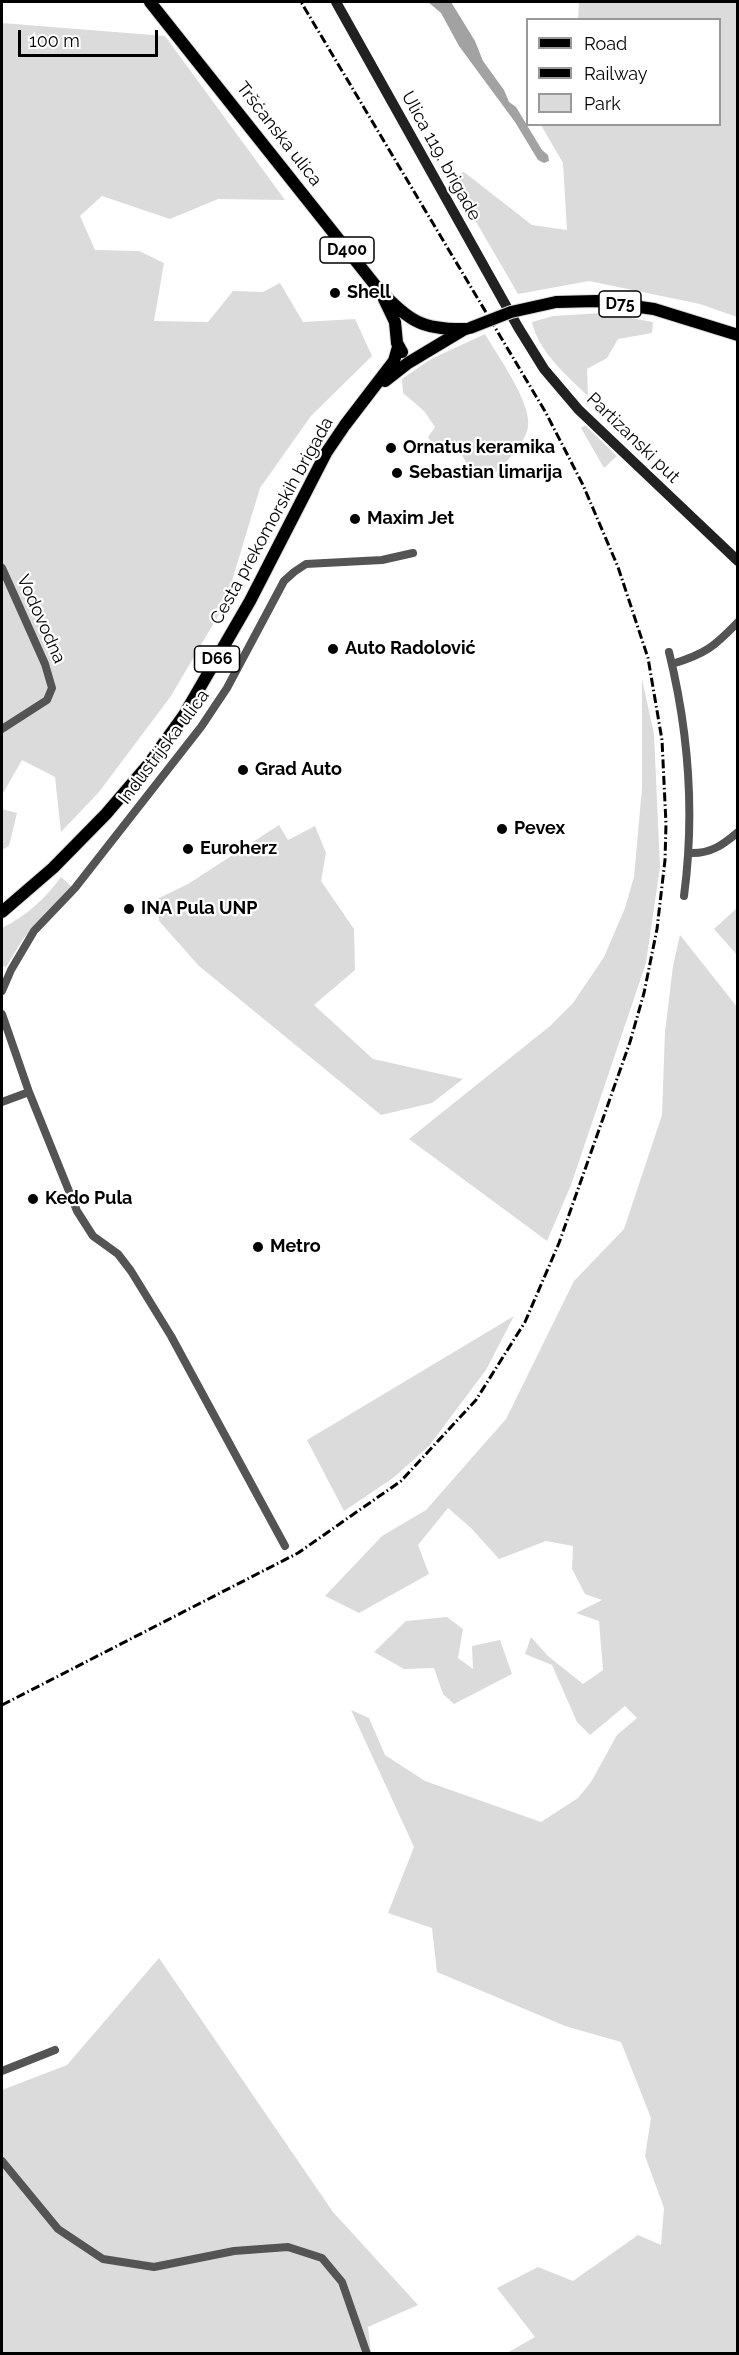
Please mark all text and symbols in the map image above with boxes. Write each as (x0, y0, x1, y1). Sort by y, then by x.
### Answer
scale bar (21, 18, 160, 56)
legend (526, 18, 721, 126)
text: 100 m (29, 30, 80, 51)
text: Road (584, 33, 627, 54)
text: Railway (584, 63, 648, 84)
street label: Tršćanska ulica (232, 78, 326, 190)
street label: Ulica 119. brigade (397, 88, 485, 224)
text: Park (584, 93, 621, 114)
road number: D400 (320, 237, 374, 263)
place label: Shell (347, 282, 391, 304)
marker: Shell (328, 286, 342, 300)
road number: D75 (599, 291, 641, 317)
street label: Partizanski put (582, 388, 684, 488)
street label: Cesta prekomorskih brigada (206, 414, 338, 628)
place label: Ornatus keramika (403, 437, 555, 459)
marker: Ornatus keramika (384, 441, 398, 455)
place label: Sebastian limarija (409, 462, 562, 484)
marker: Sebastian limarija (390, 466, 404, 480)
place label: Maxim Jet (367, 508, 454, 530)
marker: Maxim Jet (348, 512, 362, 526)
street label: Vodovodna (12, 571, 70, 667)
place label: Auto Radolović (345, 638, 476, 660)
marker: Auto Radolović (326, 642, 340, 656)
road number: D66 (194, 646, 240, 672)
street label: Industrijska ulica (114, 686, 214, 808)
place label: Grad Auto (255, 759, 342, 781)
marker: Grad Auto (236, 763, 250, 777)
place label: Pevex (514, 818, 565, 840)
marker: Pevex (495, 822, 509, 836)
place label: Euroherz (200, 838, 277, 860)
marker: Euroherz (181, 842, 195, 856)
place label: INA Pula UNP (141, 898, 257, 920)
marker: INA Pula UNP (122, 902, 136, 916)
place label: Kedo Pula (45, 1188, 132, 1210)
marker: Kedo Pula (26, 1192, 40, 1206)
place label: Metro (270, 1236, 321, 1258)
marker: Metro (251, 1240, 265, 1254)

